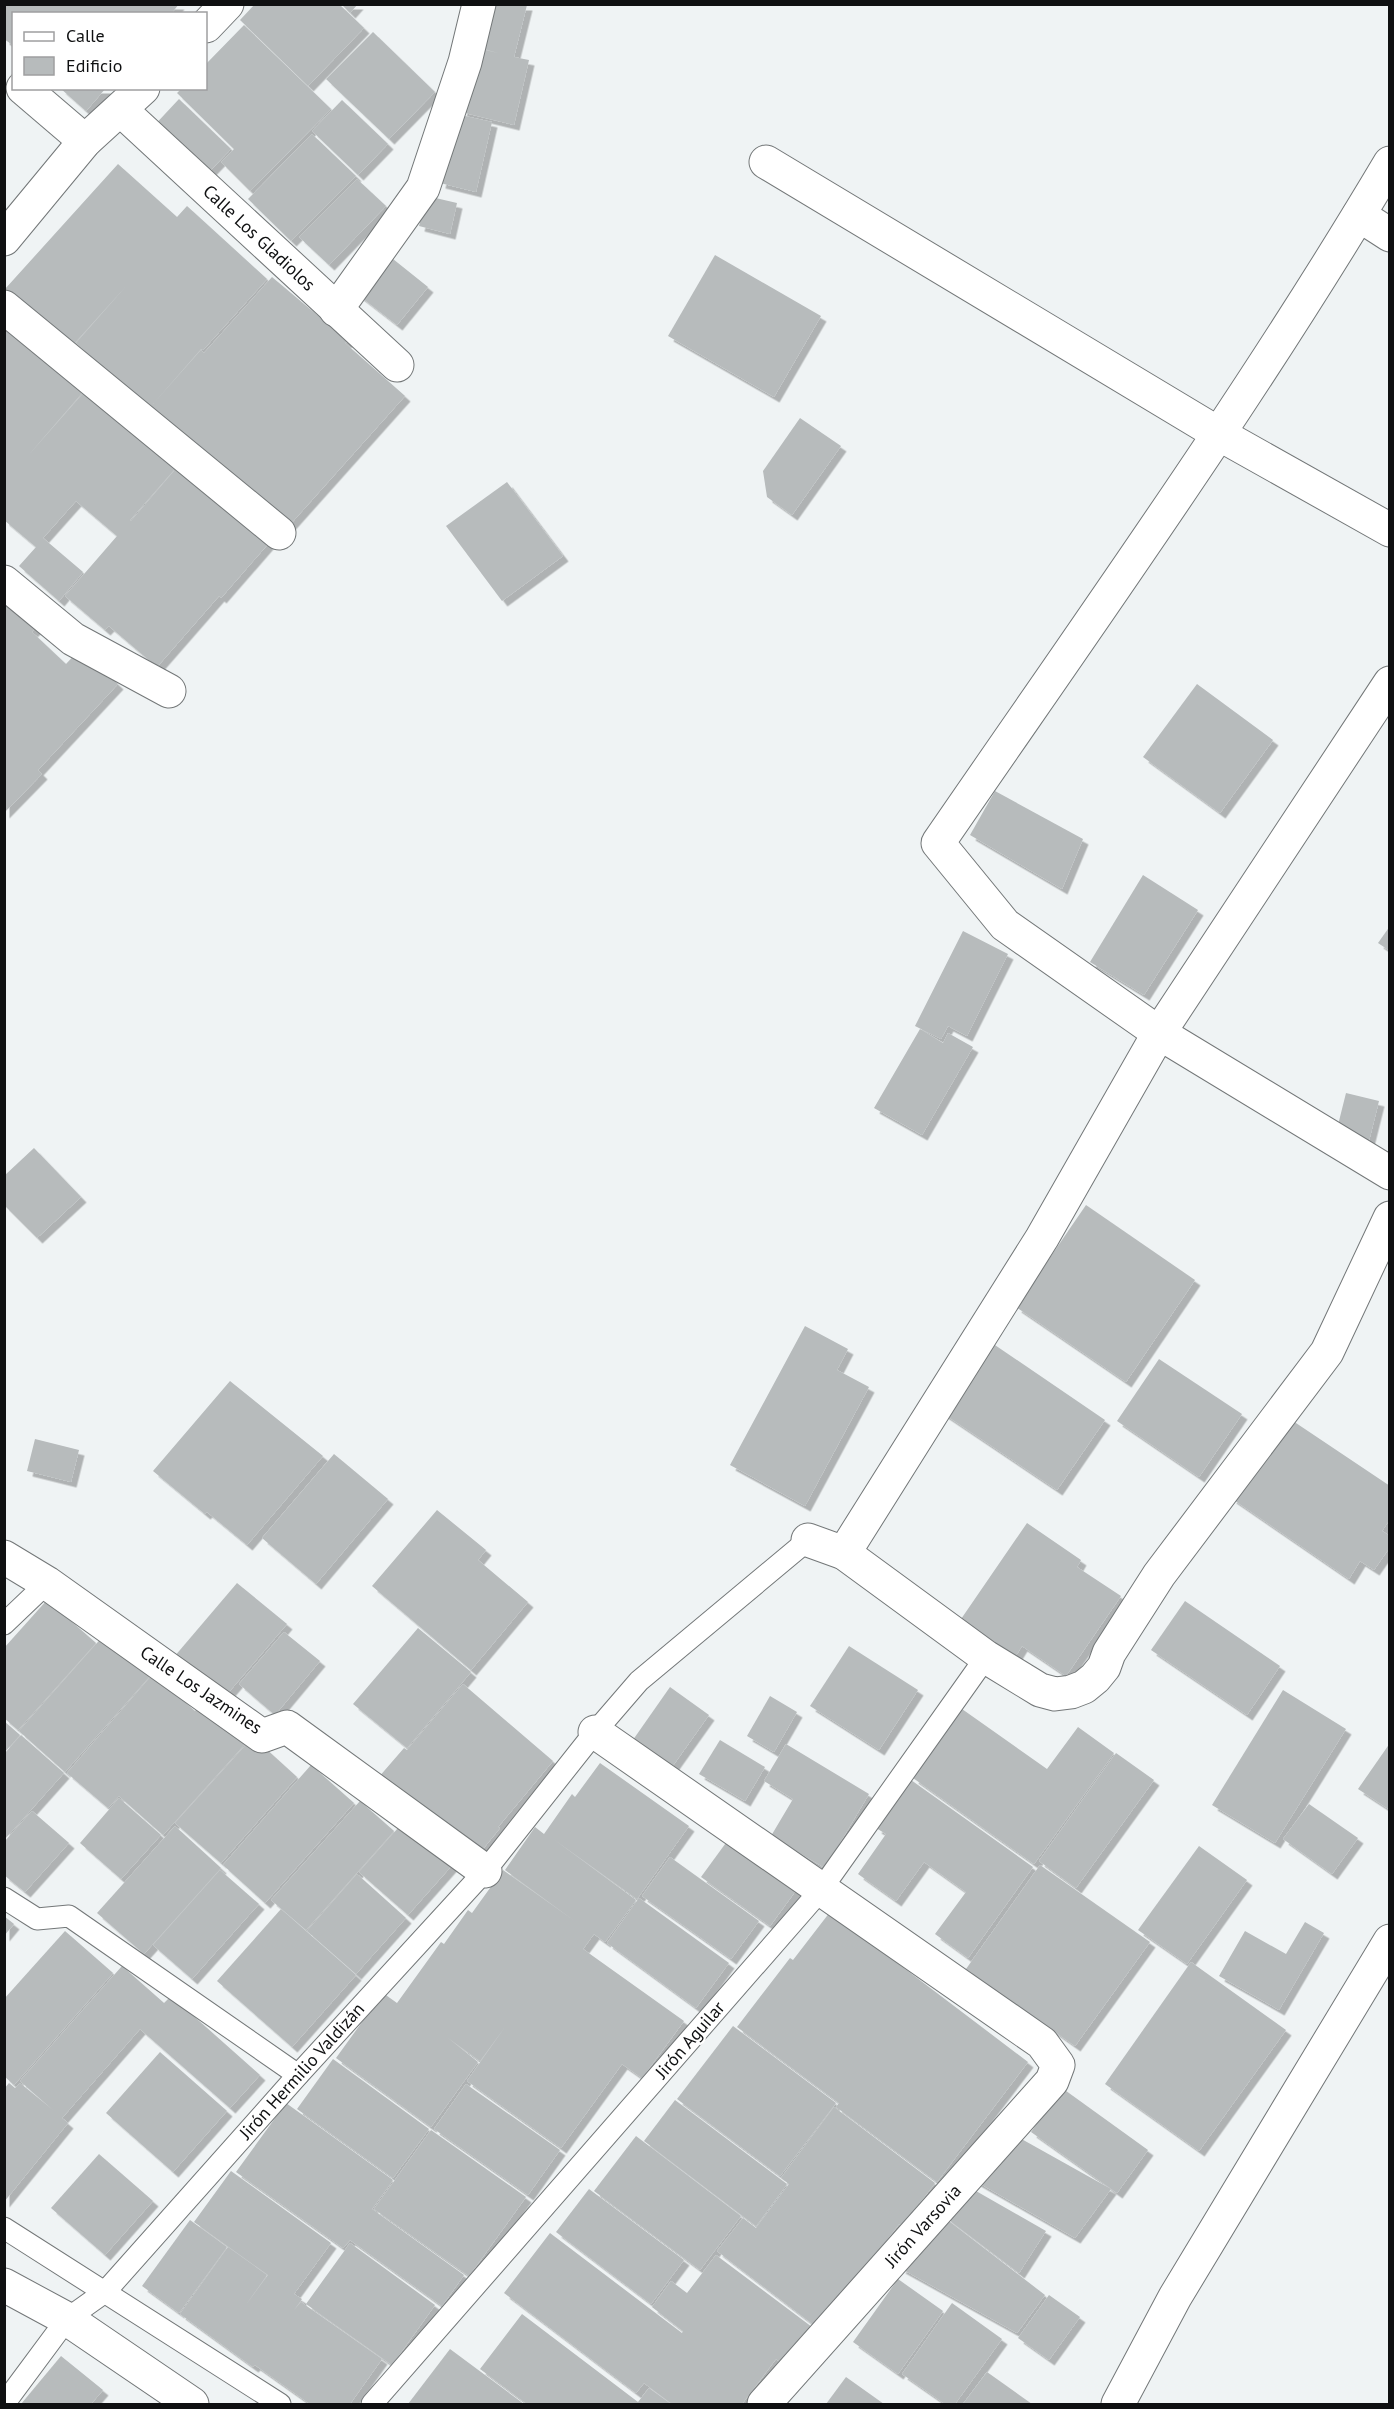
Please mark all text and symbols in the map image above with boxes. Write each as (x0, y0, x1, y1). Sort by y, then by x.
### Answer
legend (12, 12, 207, 90)
text: Calle (66, 24, 105, 47)
text: Edificio (66, 54, 122, 77)
street label: Calle Los Gladiolos (198, 180, 320, 296)
street label: Calle Los Jazmines (136, 1640, 267, 1739)
street label: Jirón Aguilar (649, 1996, 729, 2084)
street label: Jirón Hermilio Valdizán (233, 1998, 369, 2145)
street label: Jirón Varsovia (879, 2179, 966, 2273)

